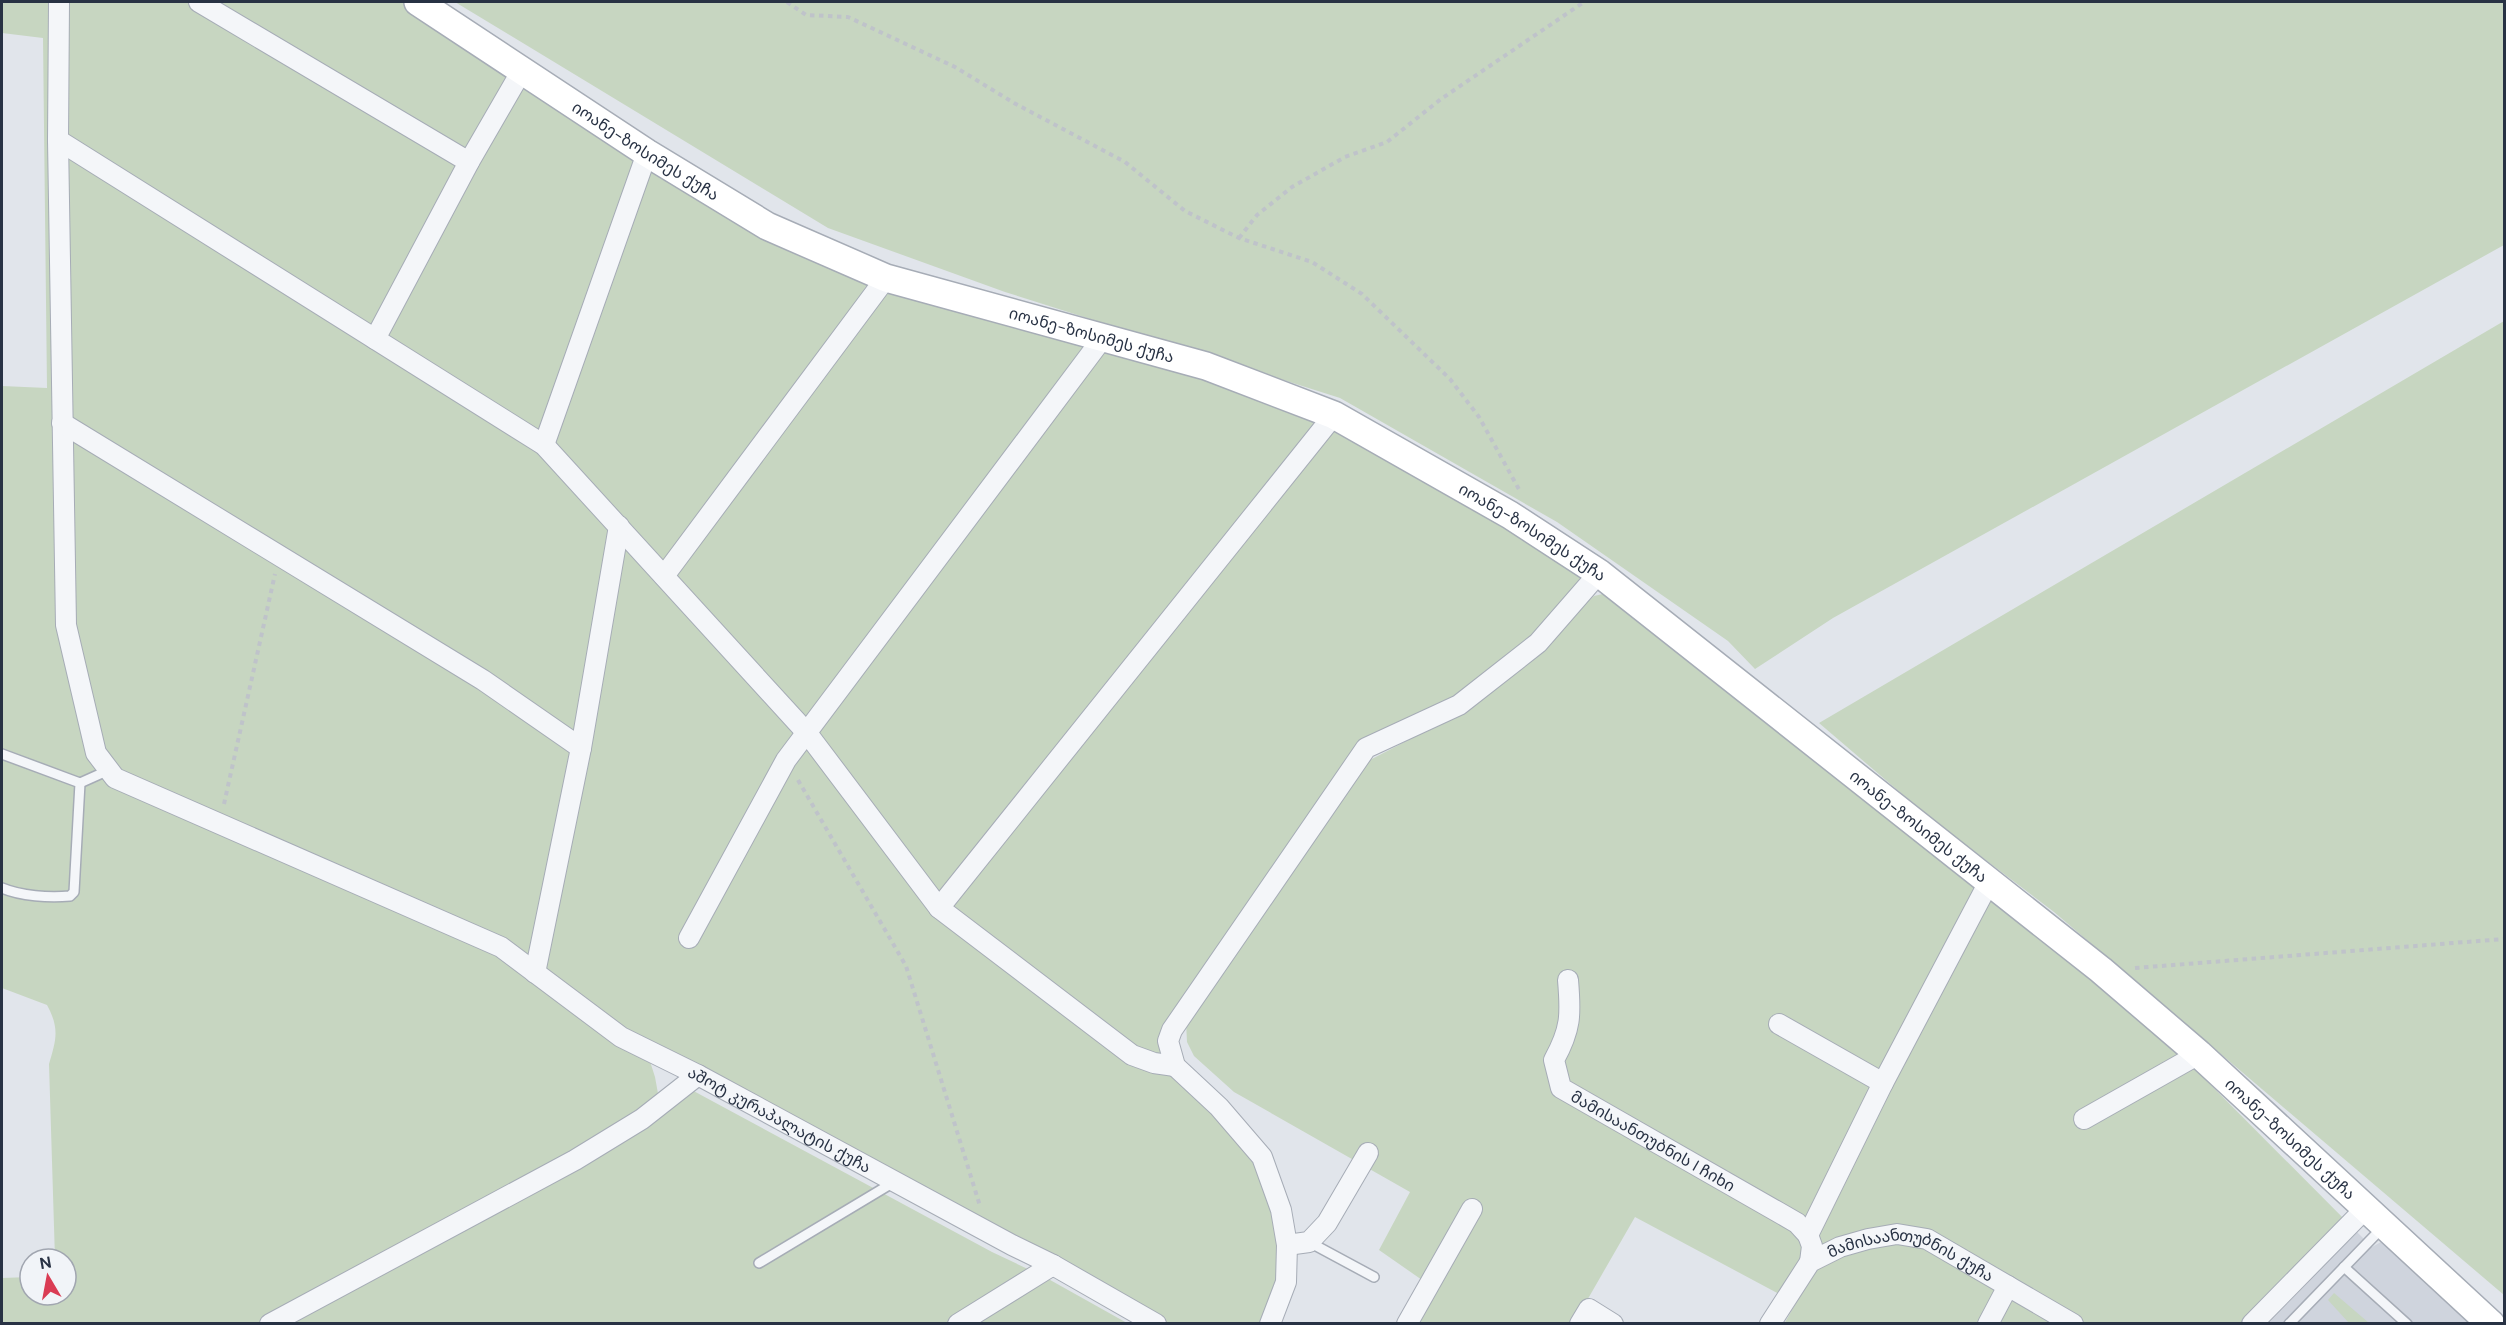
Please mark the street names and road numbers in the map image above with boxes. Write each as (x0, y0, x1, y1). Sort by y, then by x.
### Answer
street label: იოანე-ზოსიმეს ქუჩა (568, 96, 723, 205)
street label: იოანე-ზოსიმეს ქუჩა (1007, 302, 1177, 367)
street label: იოანე-ზოსიმეს ქუჩა (1455, 478, 1611, 585)
street label: იოანე-ზოსიმეს ქუჩა (1846, 765, 1992, 887)
street label: აშოტ კურაპალატის ქუჩა (684, 1061, 875, 1177)
street label: იოანე-ზოსიმეს ქუჩა (2221, 1073, 2360, 1204)
street label: მამისაანთუბნის I ჩიხი (1567, 1085, 1739, 1196)
street label: მამისაანთუბნის ქუჩა (1823, 1223, 1998, 1286)

